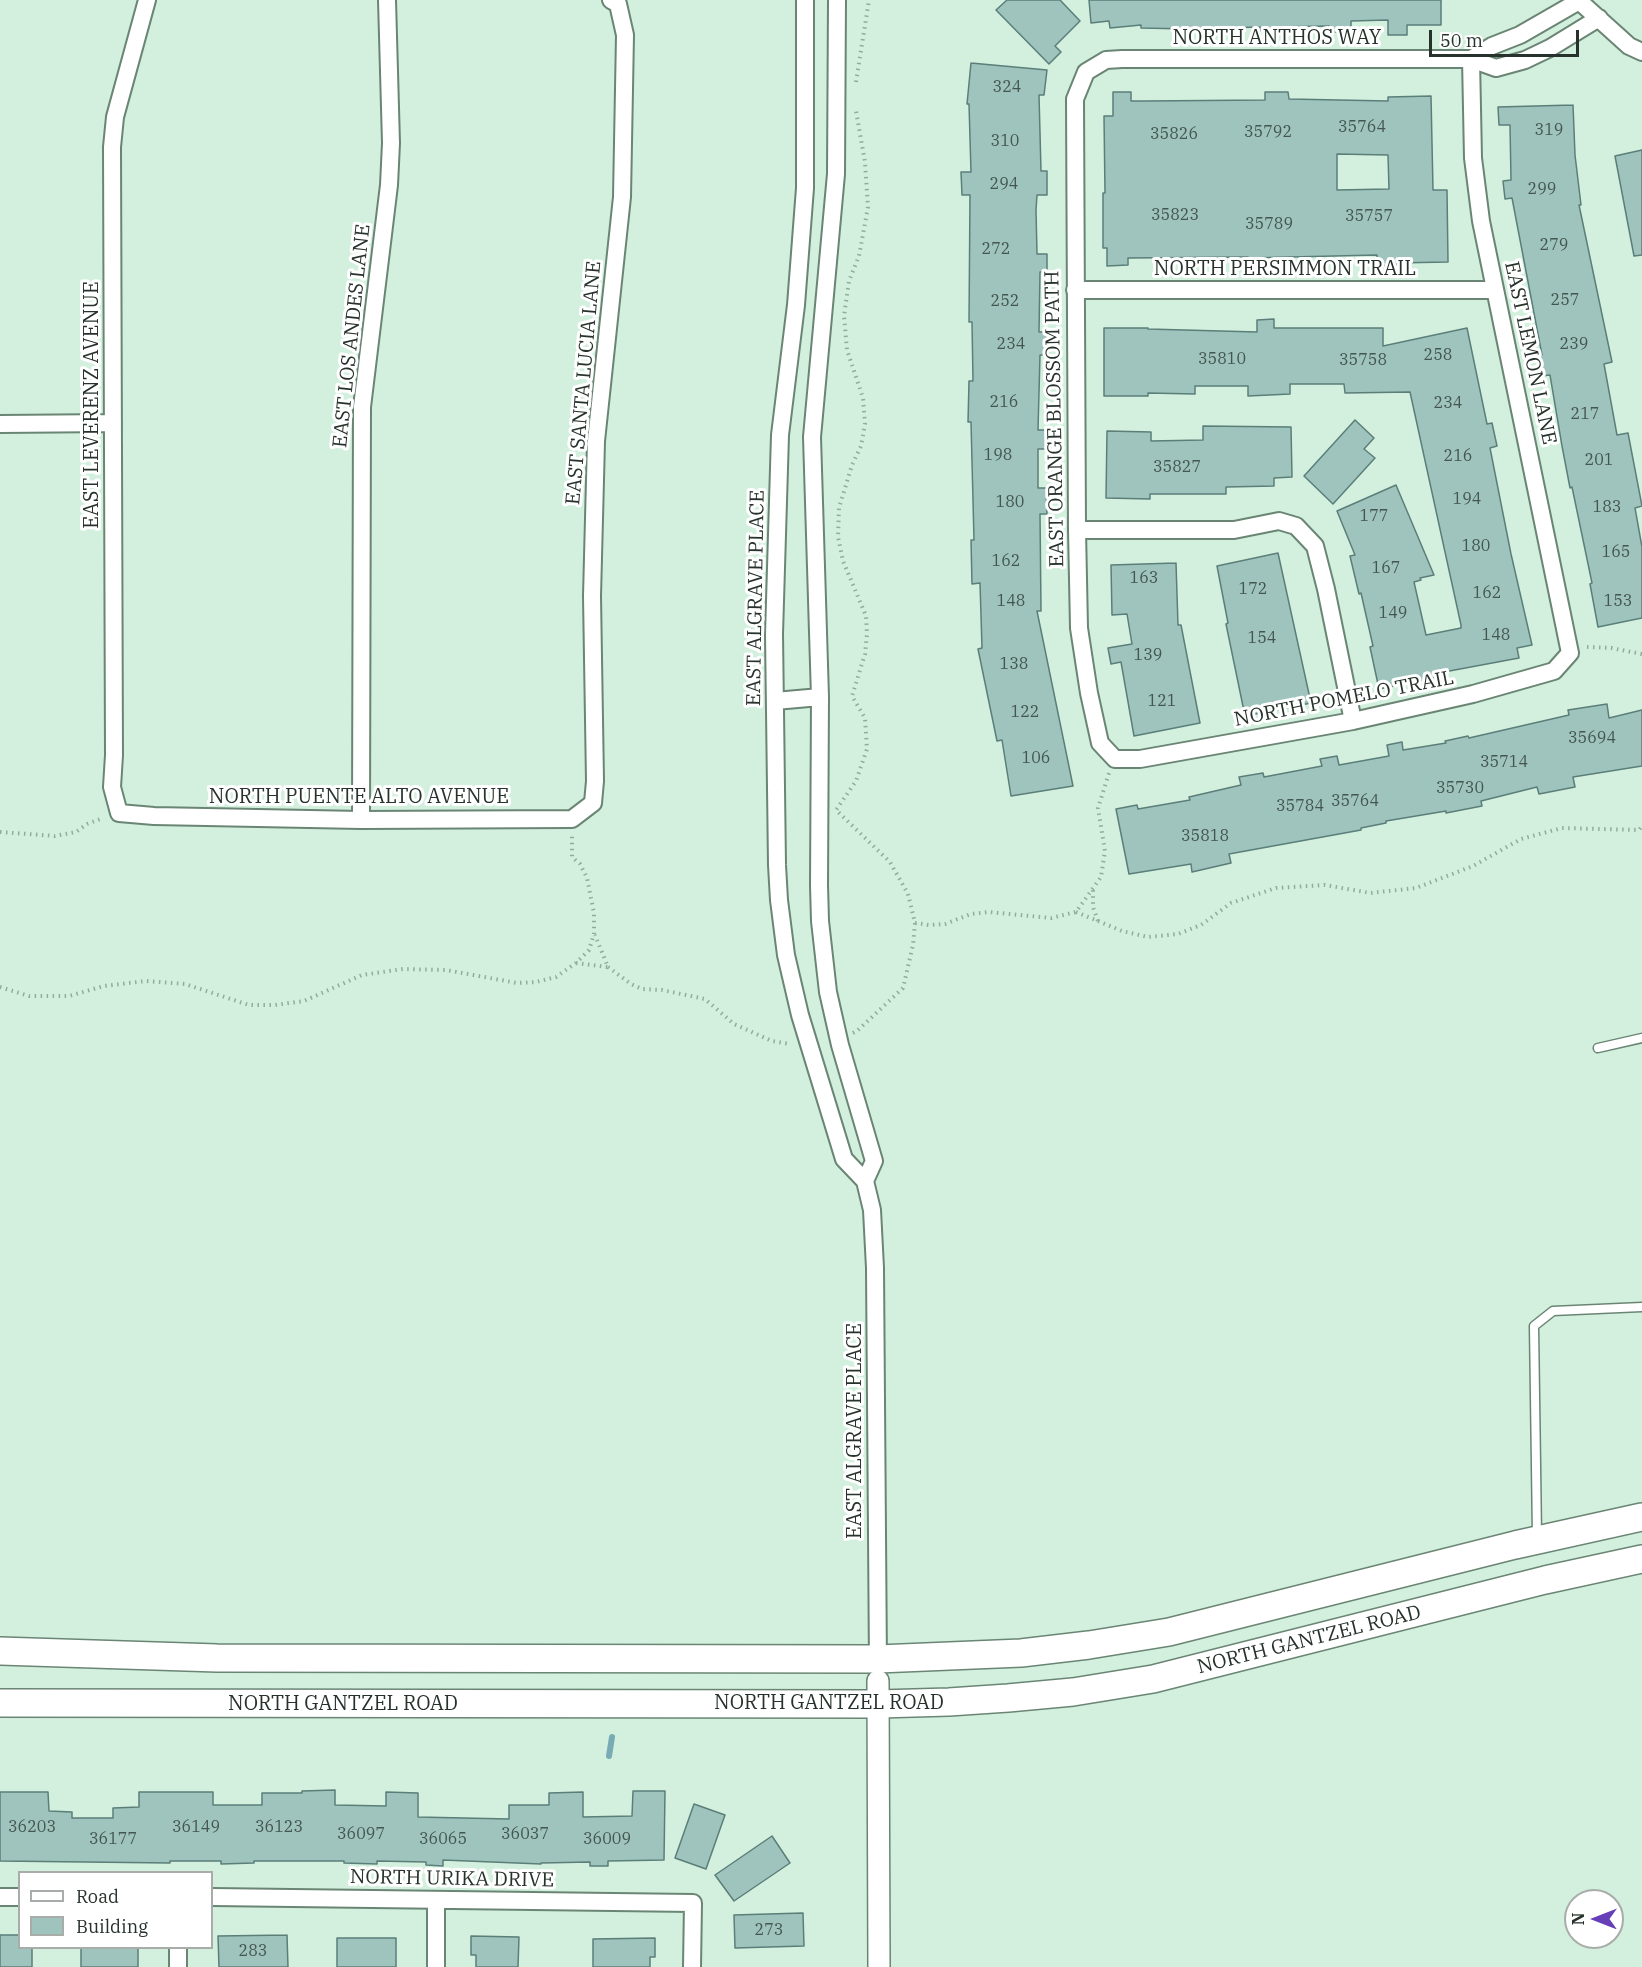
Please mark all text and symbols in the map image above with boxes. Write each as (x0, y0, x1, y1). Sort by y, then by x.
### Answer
scale bar (1432, 18, 1582, 56)
street label: NORTH ANTHOS WAY (1173, 26, 1381, 50)
text: 50 m (1440, 29, 1483, 52)
house number: 324 (993, 77, 1021, 97)
house number: 35764 (1338, 117, 1386, 137)
house number: 319 (1535, 120, 1563, 140)
house number: 35792 (1244, 122, 1292, 142)
house number: 35826 (1150, 124, 1198, 144)
house number: 310 (991, 131, 1019, 151)
house number: 294 (990, 174, 1018, 194)
house number: 299 (1528, 179, 1556, 199)
house number: 35823 (1151, 205, 1199, 225)
house number: 35757 (1345, 206, 1393, 226)
house number: 35789 (1245, 214, 1293, 234)
street label: EAST LOS ANDES LANE (328, 223, 376, 449)
house number: 279 (1540, 235, 1568, 255)
house number: 272 (982, 239, 1010, 259)
street label: NORTH PERSIMMON TRAIL (1154, 257, 1416, 281)
street label: EAST LEMON LANE (1499, 259, 1561, 447)
street label: EAST SANTA LUCIA LANE (561, 260, 607, 506)
street label: EAST ORANGE BLOSSOM PATH (1040, 270, 1070, 568)
street label: EAST LEVERENZ AVENUE (80, 281, 104, 529)
house number: 257 (1551, 290, 1579, 310)
house number: 252 (991, 291, 1019, 311)
house number: 234 (997, 334, 1025, 354)
house number: 239 (1560, 334, 1588, 354)
house number: 258 (1424, 345, 1452, 365)
house number: 35810 (1198, 349, 1246, 369)
house number: 35758 (1339, 350, 1387, 370)
house number: 216 (990, 392, 1018, 412)
house number: 234 (1434, 393, 1462, 413)
house number: 217 (1571, 404, 1599, 424)
house number: 198 (984, 445, 1012, 465)
house number: 216 (1444, 446, 1472, 466)
house number: 201 (1585, 450, 1613, 470)
house number: 35827 (1153, 457, 1201, 477)
house number: 194 (1453, 489, 1481, 509)
street label: EAST ALGRAVE PLACE (742, 490, 770, 706)
house number: 180 (996, 492, 1024, 512)
house number: 183 (1593, 497, 1621, 517)
house number: 177 (1360, 506, 1388, 526)
house number: 180 (1462, 536, 1490, 556)
house number: 165 (1602, 542, 1630, 562)
house number: 162 (992, 551, 1020, 571)
house number: 167 (1372, 558, 1400, 578)
house number: 163 (1130, 568, 1158, 588)
house number: 172 (1239, 579, 1267, 599)
house number: 162 (1473, 583, 1501, 603)
house number: 148 (997, 591, 1025, 611)
house number: 153 (1604, 591, 1632, 611)
house number: 149 (1379, 603, 1407, 623)
house number: 148 (1482, 625, 1510, 645)
house number: 154 (1248, 628, 1276, 648)
house number: 139 (1134, 645, 1162, 665)
house number: 138 (1000, 654, 1028, 674)
street label: NORTH POMELO TRAIL (1232, 666, 1456, 732)
house number: 121 (1148, 691, 1176, 711)
house number: 122 (1011, 702, 1039, 722)
house number: 35694 (1568, 728, 1616, 748)
house number: 106 (1022, 748, 1050, 768)
house number: 35714 (1480, 752, 1528, 772)
house number: 35730 (1436, 778, 1484, 798)
street label: NORTH PUENTE ALTO AVENUE (209, 785, 509, 809)
house number: 35764 (1331, 791, 1379, 811)
house number: 35784 (1276, 796, 1324, 816)
house number: 35818 (1181, 826, 1229, 846)
street label: EAST ALGRAVE PLACE (843, 1323, 867, 1539)
street label: NORTH GANTZEL ROAD (1195, 1601, 1423, 1679)
street label: NORTH GANTZEL ROAD (714, 1691, 944, 1715)
street label: NORTH GANTZEL ROAD (228, 1692, 458, 1716)
house number: 36203 (8, 1817, 56, 1837)
house number: 36149 (172, 1817, 220, 1837)
house number: 36123 (255, 1817, 303, 1837)
house number: 36097 (337, 1824, 385, 1844)
house number: 36037 (501, 1824, 549, 1844)
house number: 36177 (89, 1829, 137, 1849)
house number: 36065 (419, 1829, 467, 1849)
house number: 36009 (583, 1829, 631, 1849)
street label: NORTH URIKA DRIVE (350, 1865, 554, 1893)
legend (18, 1871, 213, 1949)
text: Road (76, 1885, 119, 1908)
north arrow (1564, 1889, 1624, 1949)
text: N (1568, 1913, 1588, 1925)
text: Building (76, 1915, 148, 1938)
house number: 273 (755, 1920, 783, 1940)
house number: 283 (239, 1941, 267, 1961)

